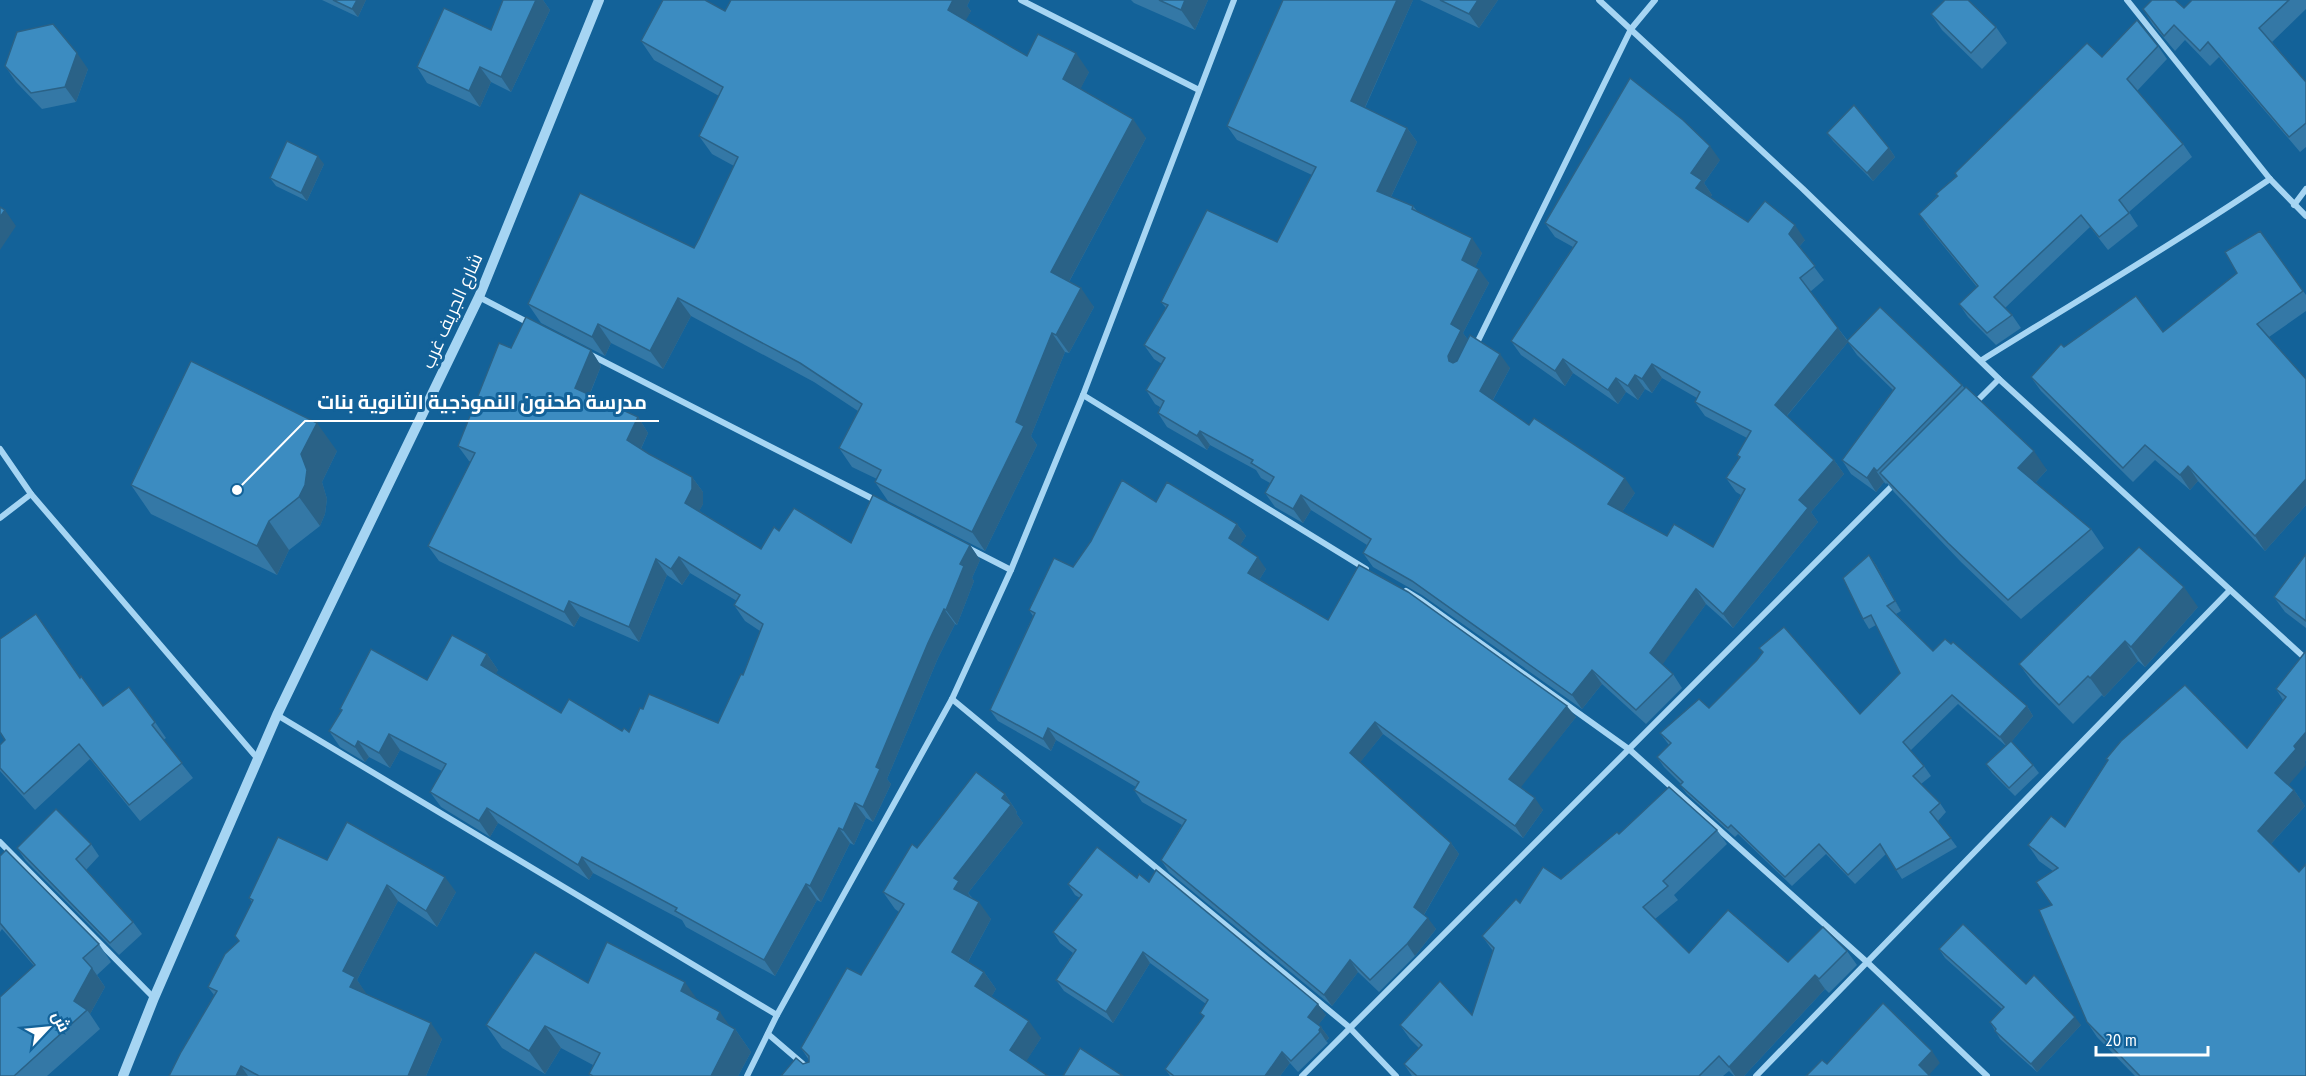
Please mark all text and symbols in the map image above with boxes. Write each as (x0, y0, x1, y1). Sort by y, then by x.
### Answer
street label: شارع الجريف غرب (416, 249, 488, 373)
callout: مدرسة طحنون النموذجية الثانوية بنات (305, 383, 659, 421)
text: مدرسة طحنون النموذجية الثانوية بنات (317, 389, 647, 415)
north arrow (18, 998, 78, 1058)
text: ش (48, 1008, 75, 1035)
scale bar (2096, 1019, 2208, 1057)
text: 20 m (2105, 1028, 2137, 1051)

